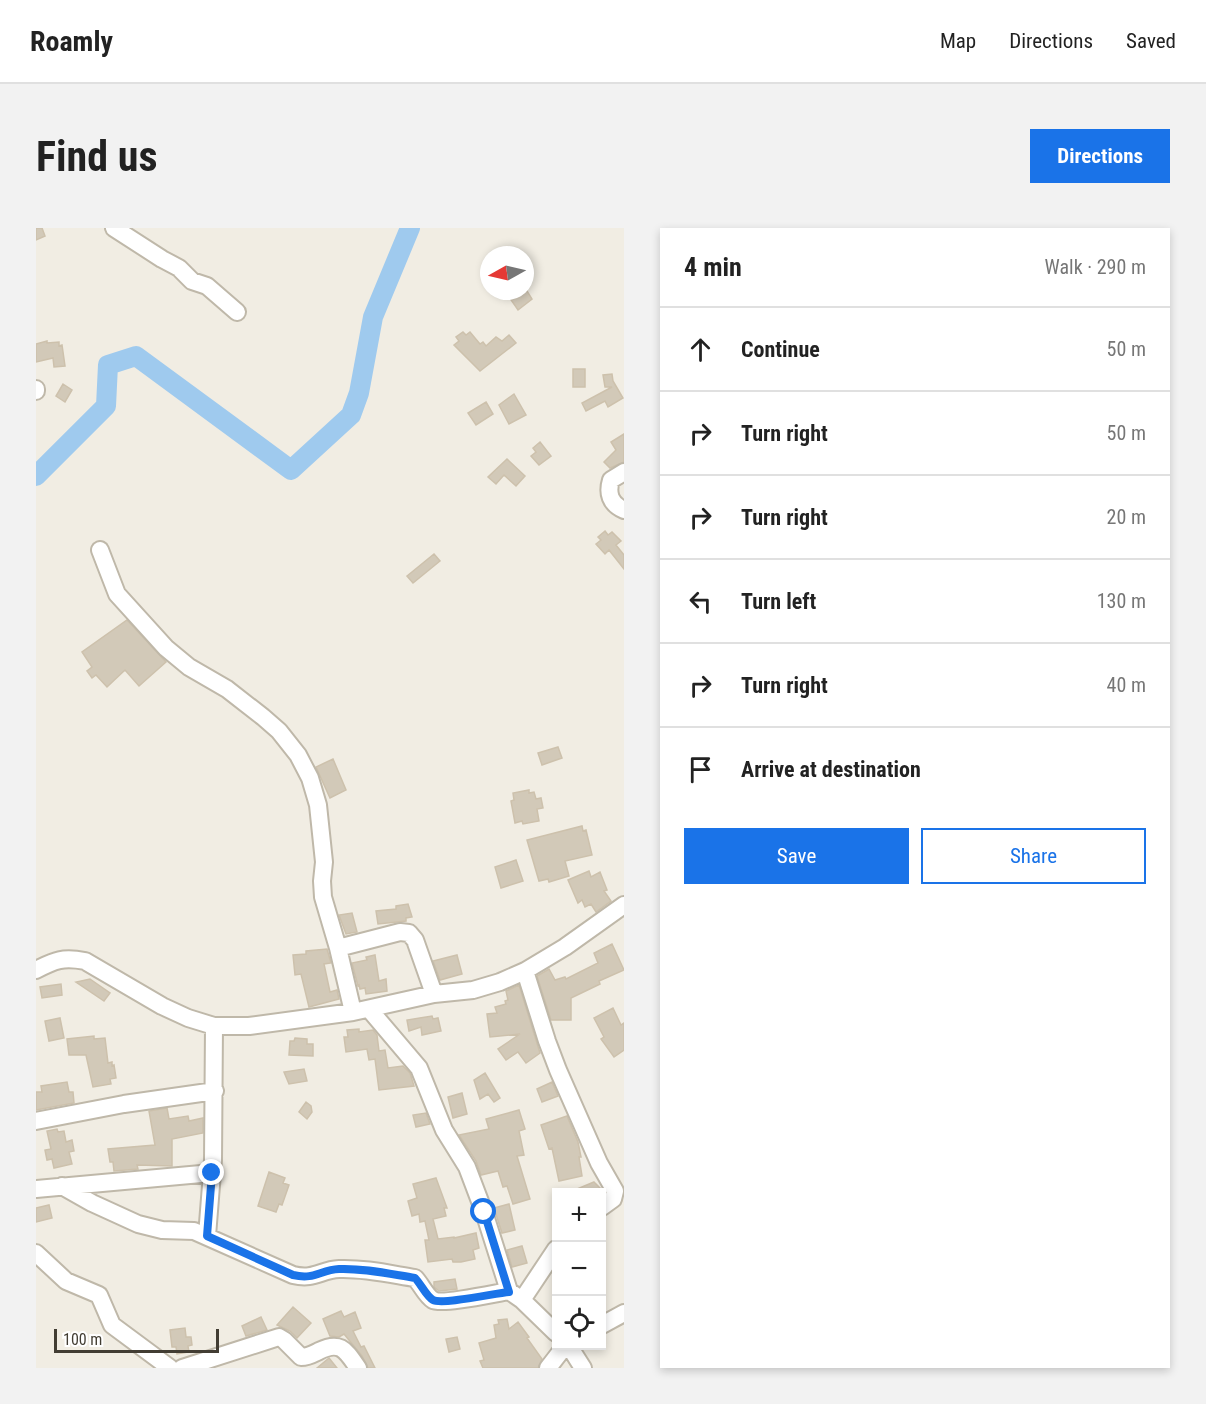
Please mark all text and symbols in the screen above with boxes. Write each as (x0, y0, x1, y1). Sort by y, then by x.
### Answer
text: Roamly (30, 25, 113, 58)
text: Map (940, 29, 976, 53)
text: Directions (1009, 29, 1093, 53)
text: Saved (1126, 29, 1176, 53)
button: Directions (1030, 129, 1170, 183)
text: Find us (36, 132, 157, 181)
north arrow (480, 246, 534, 300)
text: 4 min (684, 252, 742, 282)
text: Walk · 290 m (1045, 255, 1146, 279)
icon: ahead (684, 333, 717, 366)
text: Continue (741, 337, 820, 362)
text: 50 m (1107, 337, 1146, 361)
icon: right (684, 417, 717, 450)
text: Turn right (741, 421, 828, 446)
text: 50 m (1107, 421, 1146, 445)
icon: right (684, 501, 717, 534)
text: Turn right (741, 505, 828, 530)
text: 20 m (1107, 505, 1146, 529)
icon: left (684, 585, 717, 618)
text: Turn left (741, 589, 816, 614)
text: 130 m (1097, 589, 1146, 613)
icon: right (684, 669, 717, 702)
text: Turn right (741, 673, 828, 698)
text: 40 m (1107, 673, 1146, 697)
icon: arrive (684, 753, 717, 786)
text: Arrive at destination (741, 757, 921, 782)
button: Save (684, 828, 909, 884)
button: Share (921, 828, 1146, 884)
route end (198, 1159, 224, 1185)
map controls (552, 1188, 606, 1350)
button: + (552, 1188, 606, 1242)
route start (470, 1198, 496, 1224)
button: − (552, 1242, 606, 1296)
button: locate (552, 1296, 606, 1350)
scale bar (54, 1326, 219, 1354)
text: 100 m (63, 1330, 102, 1349)

